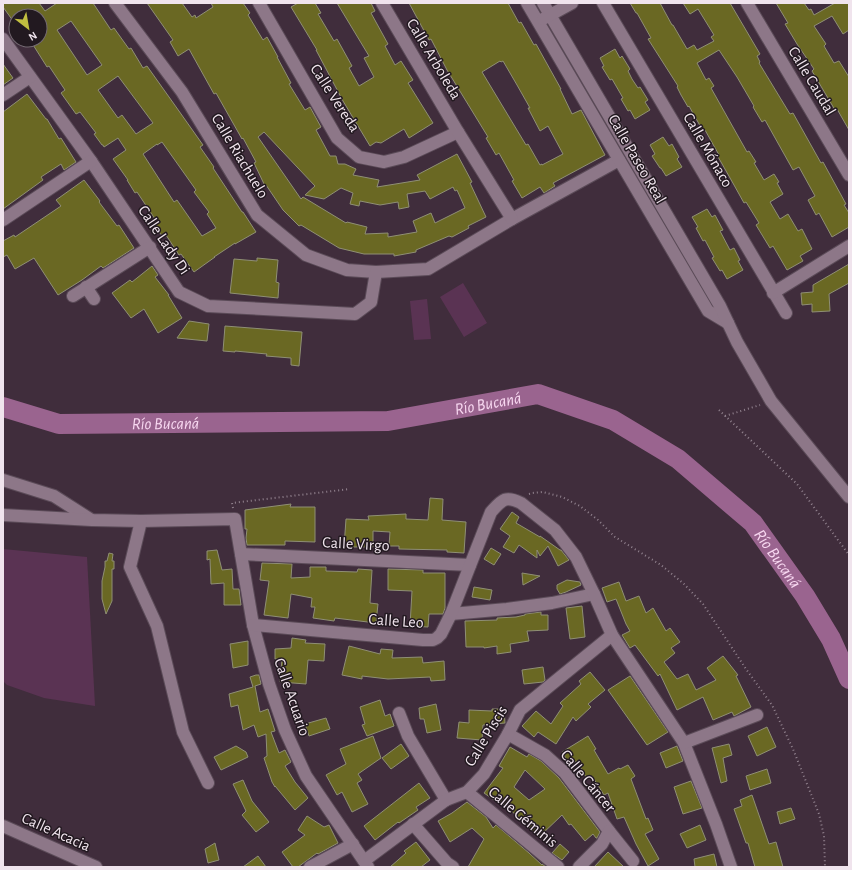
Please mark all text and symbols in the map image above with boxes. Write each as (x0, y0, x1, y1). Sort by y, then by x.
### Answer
north arrow (8, 8, 48, 48)
street label: Calle Arboleda (404, 16, 464, 102)
text: N (27, 29, 39, 43)
street label: Calle Caudal (785, 44, 839, 118)
street label: Calle Vereda (307, 61, 363, 135)
street label: Calle Mónaco (680, 110, 736, 190)
street label: Calle Riachuelo (209, 111, 272, 201)
street label: Calle Paseo Real (605, 112, 669, 206)
street label: Calle Lady Di (134, 203, 193, 278)
water label: Río Bucaná (453, 389, 523, 417)
water label: Río Bucaná (132, 414, 199, 432)
water label: Río Bucaná (752, 526, 805, 591)
street label: Calle Virgo (322, 534, 390, 554)
street label: Calle Leo (368, 611, 424, 631)
street label: Calle Acuario (271, 656, 313, 738)
street label: Calle Piscis (462, 703, 510, 769)
street label: Calle Cáncer (557, 747, 619, 816)
street label: Calle Géminis (485, 784, 561, 850)
street label: Calle Acacia (19, 810, 93, 854)

